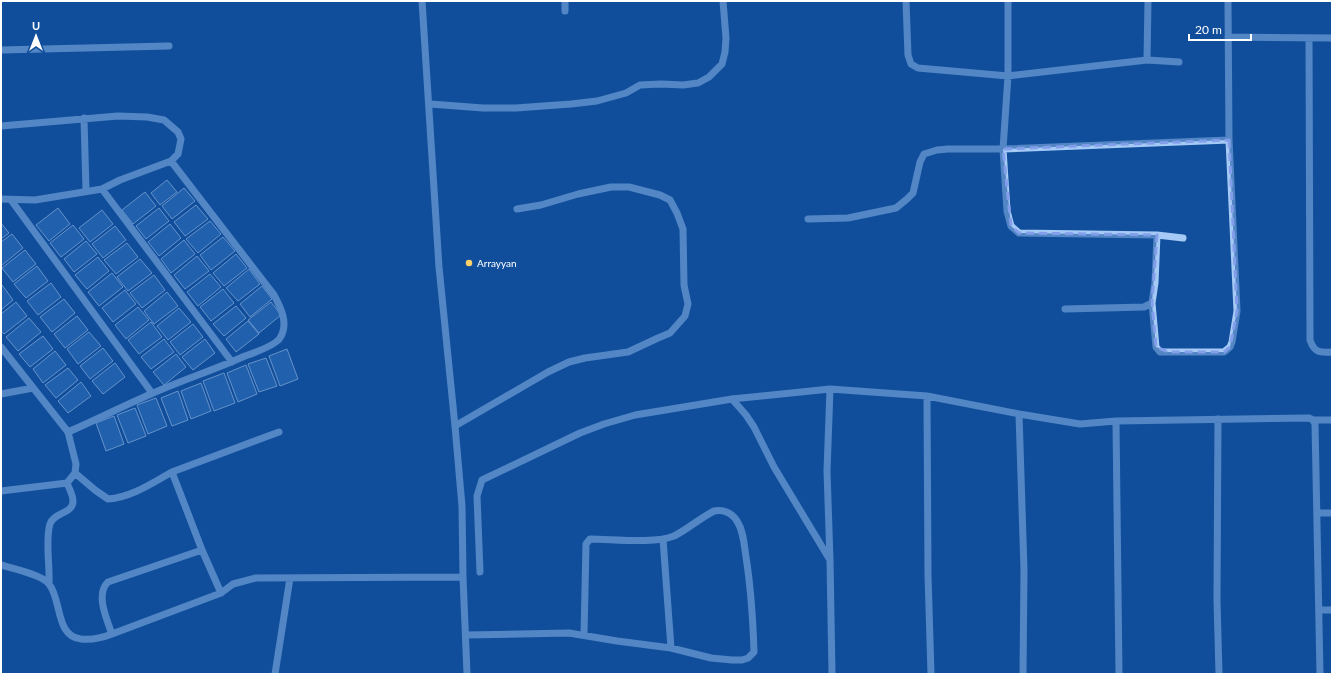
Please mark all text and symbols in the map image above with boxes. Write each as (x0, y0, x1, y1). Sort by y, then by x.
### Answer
north arrow (16, 16, 56, 56)
scale bar (1189, 16, 1251, 42)
text: U (32, 19, 40, 32)
text: 20 m (1195, 22, 1222, 37)
place label: Arrayyan (477, 257, 517, 269)
marker: Arrayyan (464, 258, 474, 268)

